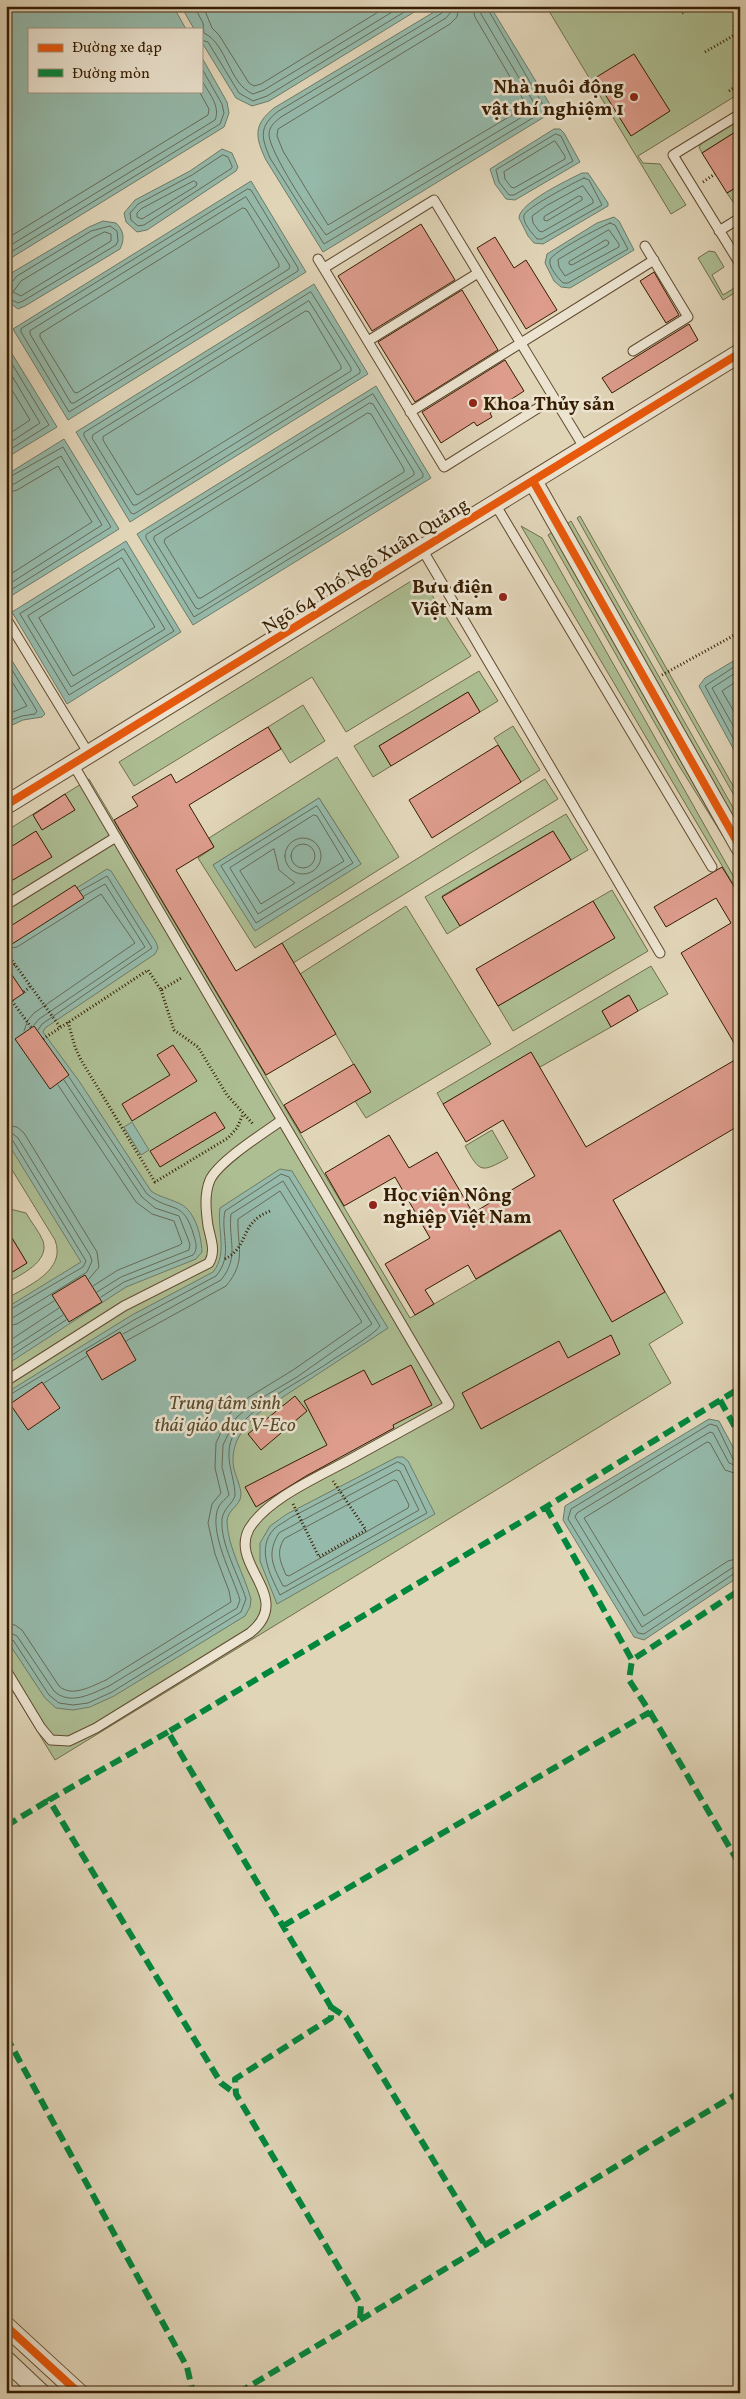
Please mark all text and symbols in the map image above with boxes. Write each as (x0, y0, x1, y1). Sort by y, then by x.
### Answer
legend (28, 28, 202, 92)
text: Đường xe đạp (72, 38, 162, 59)
text: Đường mòn (72, 64, 150, 85)
place label: Nhà nuôi động vật thí nghiệm 1 (481, 75, 624, 123)
marker: Nhà nuôi động vật thí nghiệm 1 (628, 91, 640, 103)
place label: Khoa Thủy sản (483, 392, 615, 418)
marker: Khoa Thủy sản (467, 397, 479, 409)
street label: Ngõ 64 Phố Ngô Xuân Quảng (258, 492, 474, 641)
place label: Bưu điện Việt Nam (411, 575, 493, 623)
marker: Bưu điện Việt Nam (497, 591, 509, 603)
place label: Học viện Nông nghiệp Việt Nam (383, 1183, 532, 1231)
marker: Học viện Nông nghiệp Việt Nam (367, 1199, 379, 1211)
park label: Trung tâm sinh thái giáo dục V-Eco (154, 1391, 296, 1439)

